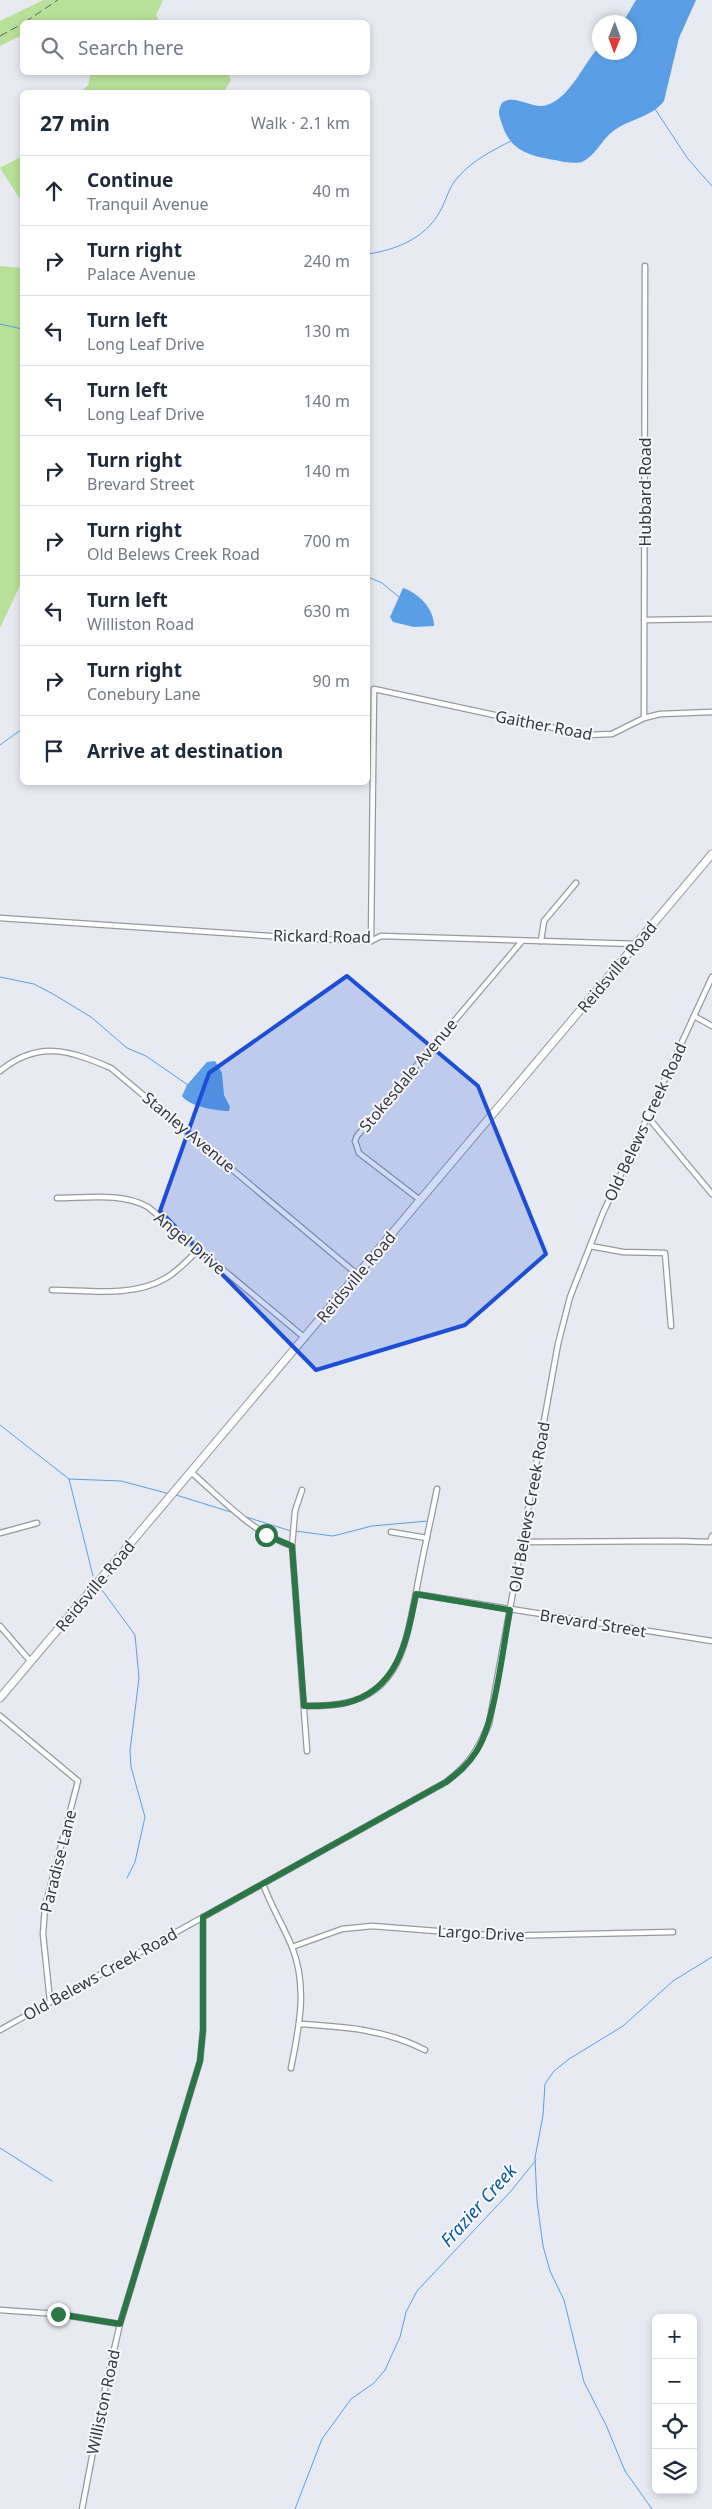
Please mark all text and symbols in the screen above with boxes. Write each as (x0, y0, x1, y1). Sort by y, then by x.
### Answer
north arrow (592, 15, 637, 60)
search box (20, 20, 370, 75)
icon: search (38, 34, 66, 62)
text: Search here (78, 35, 184, 61)
text: 27 min (40, 109, 110, 137)
text: Walk · 2.1 km (251, 112, 350, 134)
text: Continue (87, 167, 173, 193)
icon: ahead (40, 177, 68, 205)
text: 40 m (313, 180, 350, 202)
text: Tranquil Avenue (87, 193, 209, 215)
text: Turn right (87, 237, 182, 263)
icon: right (40, 247, 68, 275)
text: 240 m (303, 250, 350, 272)
text: Palace Avenue (87, 263, 196, 285)
text: Turn left (87, 307, 168, 333)
icon: left (40, 317, 68, 345)
text: 130 m (303, 320, 350, 342)
text: Long Leaf Drive (87, 333, 205, 355)
text: Turn left (87, 377, 168, 403)
icon: left (40, 387, 68, 415)
text: 140 m (303, 390, 350, 412)
text: Long Leaf Drive (87, 403, 205, 425)
street label: Hubbard Road (634, 437, 656, 547)
text: Turn right (87, 447, 182, 473)
icon: right (40, 457, 68, 485)
text: 140 m (303, 460, 350, 482)
text: Brevard Street (87, 473, 194, 495)
text: Turn right (87, 517, 182, 543)
icon: right (40, 527, 68, 555)
text: 700 m (303, 530, 350, 552)
text: Old Belews Creek Road (87, 543, 260, 565)
text: Turn left (87, 587, 168, 613)
icon: left (40, 597, 68, 625)
text: 630 m (303, 600, 350, 622)
text: Williston Road (87, 613, 194, 635)
text: Turn right (87, 657, 182, 683)
icon: right (40, 667, 68, 695)
text: 90 m (313, 670, 350, 692)
text: Conebury Lane (87, 683, 201, 705)
street label: Gaither Road (493, 705, 595, 745)
icon: arrive (40, 737, 68, 765)
text: Arrive at destination (87, 738, 283, 764)
street label: Reidsville Road (572, 917, 662, 1017)
street label: Rickard Road (273, 924, 371, 948)
street label: Stokesdale Avenue (354, 1014, 462, 1136)
street label: Old Belews Creek Road (598, 1039, 692, 1205)
street label: Stanley Avenue (138, 1087, 240, 1177)
street label: Angel Drive (150, 1207, 230, 1279)
street label: Reidsville Road (311, 1227, 401, 1327)
street label: Old Belews Creek Road (503, 1420, 555, 1594)
route start (255, 1524, 278, 1547)
street label: Reidsville Road (50, 1536, 140, 1636)
street label: Brevard Street (538, 1604, 648, 1642)
street label: Paradise Lane (35, 1807, 81, 1915)
street label: Largo Drive (437, 1920, 525, 1946)
street label: Old Belews Creek Road (19, 1922, 181, 2026)
water label: Frazier Creek (435, 2158, 522, 2251)
route end (47, 2303, 70, 2326)
map controls (652, 2314, 697, 2494)
button: + (652, 2314, 697, 2359)
street label: Williston Road (81, 2347, 125, 2457)
button: − (652, 2359, 697, 2404)
button: locate (652, 2404, 697, 2449)
button: layers (652, 2449, 697, 2494)

